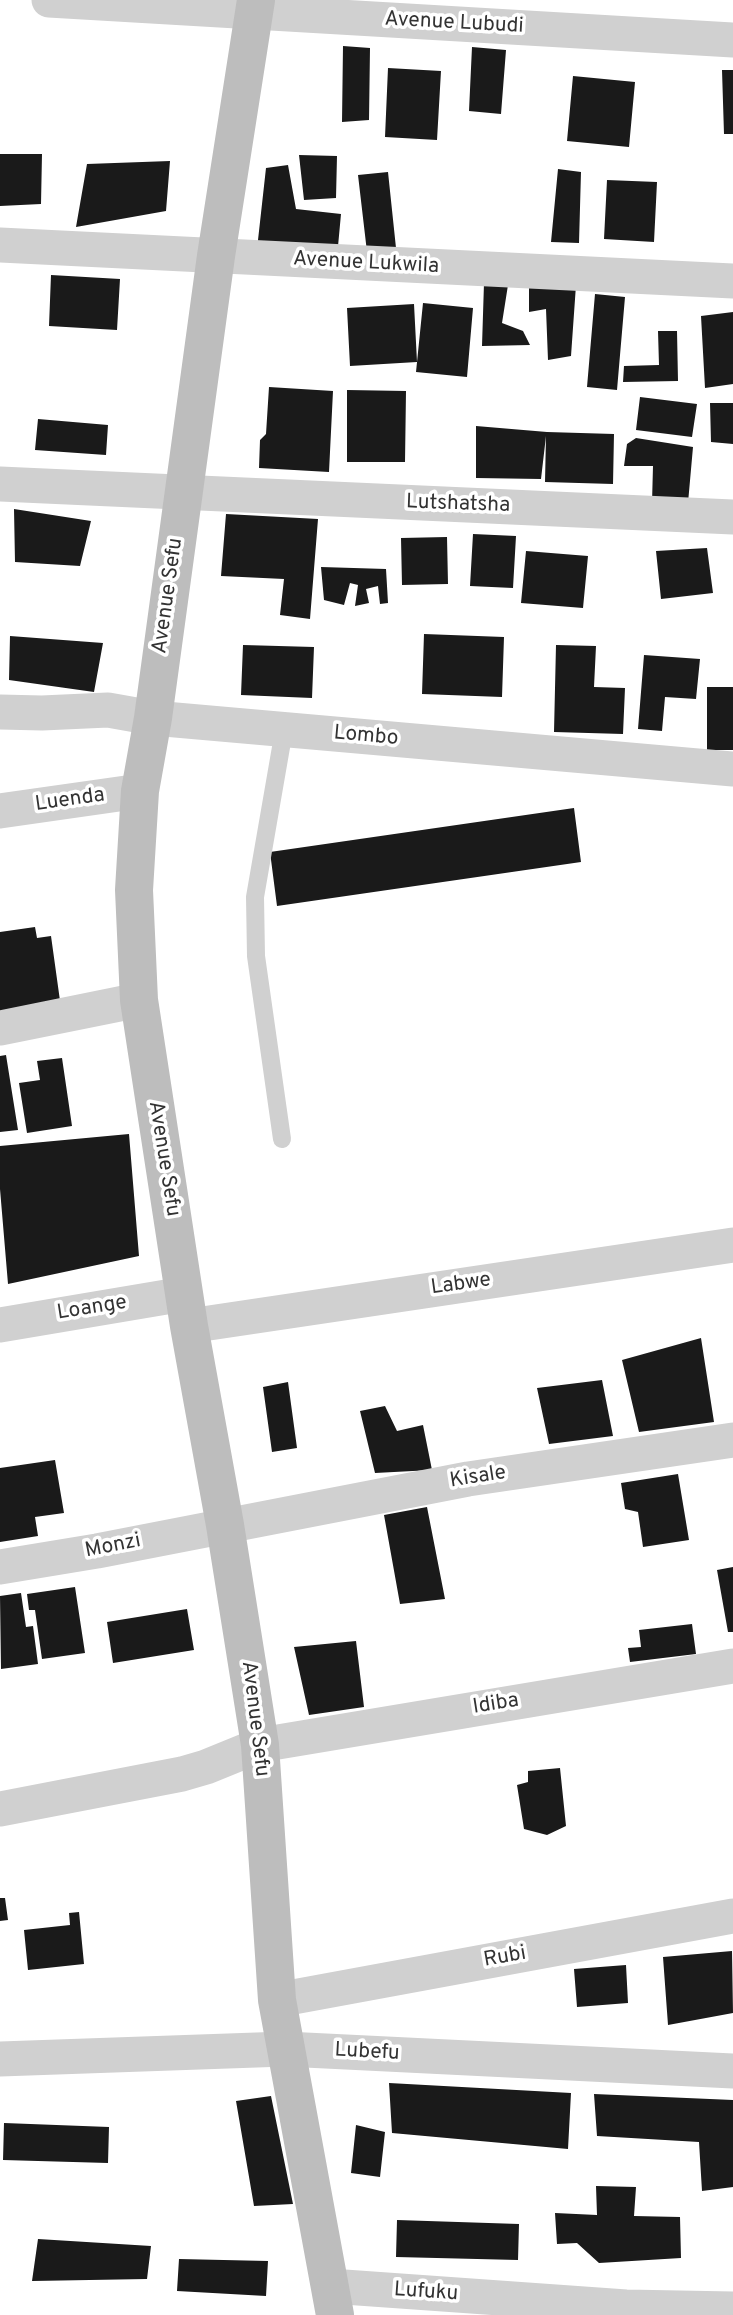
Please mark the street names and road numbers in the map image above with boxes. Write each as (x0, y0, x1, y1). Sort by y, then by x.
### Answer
street label: Avenue Lubudi (384, 8, 524, 40)
street label: Avenue Lukwila (292, 248, 440, 280)
street label: Lutshatsha (405, 491, 511, 519)
street label: Avenue Sefu (148, 537, 190, 655)
street label: Lombo (333, 722, 399, 752)
street label: Luenda (34, 784, 106, 818)
street label: Avenue Sefu (141, 1099, 185, 1219)
street label: Labwe (429, 1268, 493, 1302)
street label: Loange (55, 1291, 129, 1327)
street label: Kisale (448, 1461, 508, 1495)
street label: Monzi (83, 1529, 143, 1565)
street label: Avenue Sefu (234, 1660, 274, 1778)
street label: Idiba (471, 1689, 521, 1721)
street label: Rubi (482, 1942, 528, 1974)
street label: Lubefu (334, 2039, 400, 2067)
street label: Lufuku (393, 2278, 459, 2308)

